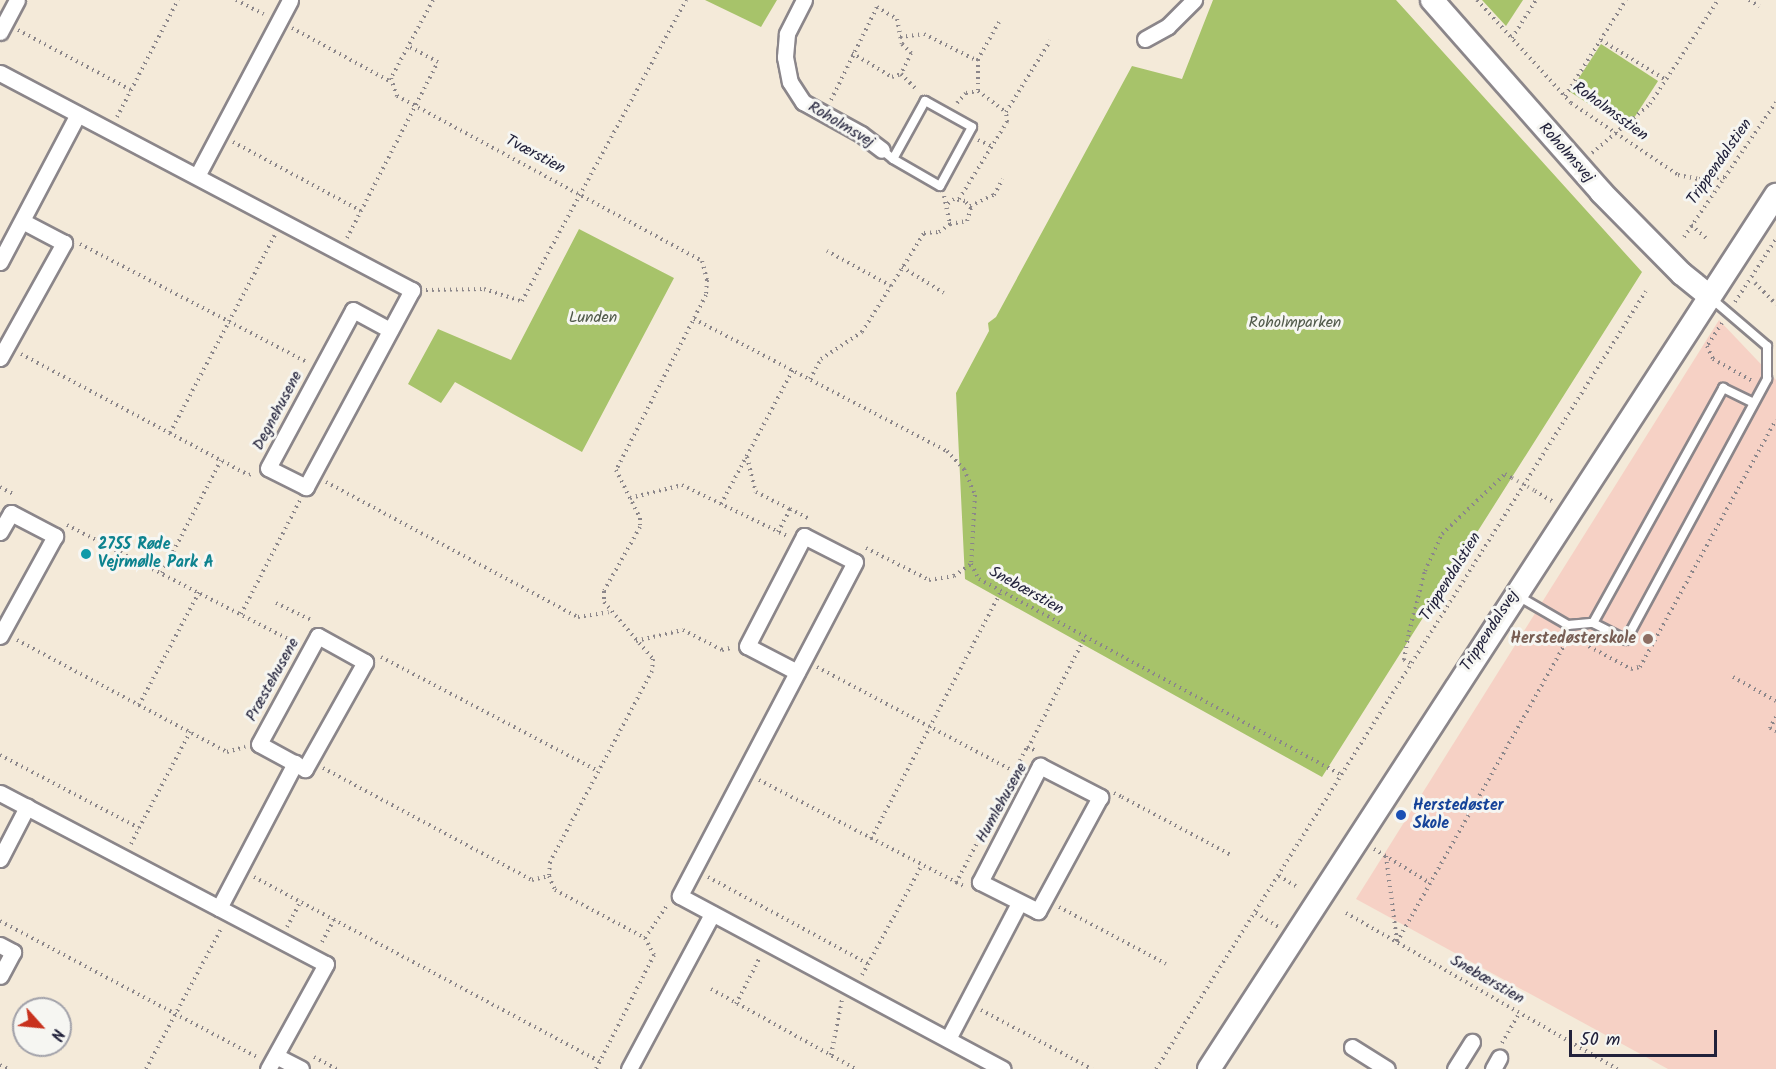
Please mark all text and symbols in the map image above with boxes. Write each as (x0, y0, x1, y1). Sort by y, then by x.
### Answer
street label: Roholmsstien (1569, 78, 1651, 146)
street label: Roholmsvej (804, 98, 878, 152)
street label: Trippendalstien (1683, 115, 1757, 209)
street label: Roholmsvej (1534, 119, 1598, 187)
street label: Tværstien (502, 131, 568, 179)
park label: Lunden (569, 308, 617, 328)
park label: Roholmparken (1249, 313, 1341, 333)
street label: Degnehusene (249, 368, 307, 454)
street label: Trippendalstien (1416, 529, 1486, 625)
place label: 2755 Røde Vejrmølle Park A (98, 535, 214, 573)
marker: 2755 Røde Vejrmølle Park A (79, 547, 93, 561)
street label: Snebærstien (985, 563, 1067, 619)
street label: Trippendalsvej (1457, 587, 1523, 675)
place label: Herstedøsterskole (1511, 629, 1636, 649)
marker: Herstedøsterskole (1641, 632, 1655, 646)
street label: Præstehusene (242, 635, 304, 725)
street label: Humlehusene (972, 760, 1032, 846)
place label: Herstedøster Skole (1413, 796, 1504, 834)
marker: Herstedøster Skole (1394, 808, 1408, 822)
street label: Snebærstien (1447, 951, 1527, 1009)
north arrow (12, 997, 72, 1057)
scale bar (1572, 1018, 1720, 1056)
text: N (43, 1024, 70, 1045)
text: 50 m (1580, 1026, 1620, 1055)

